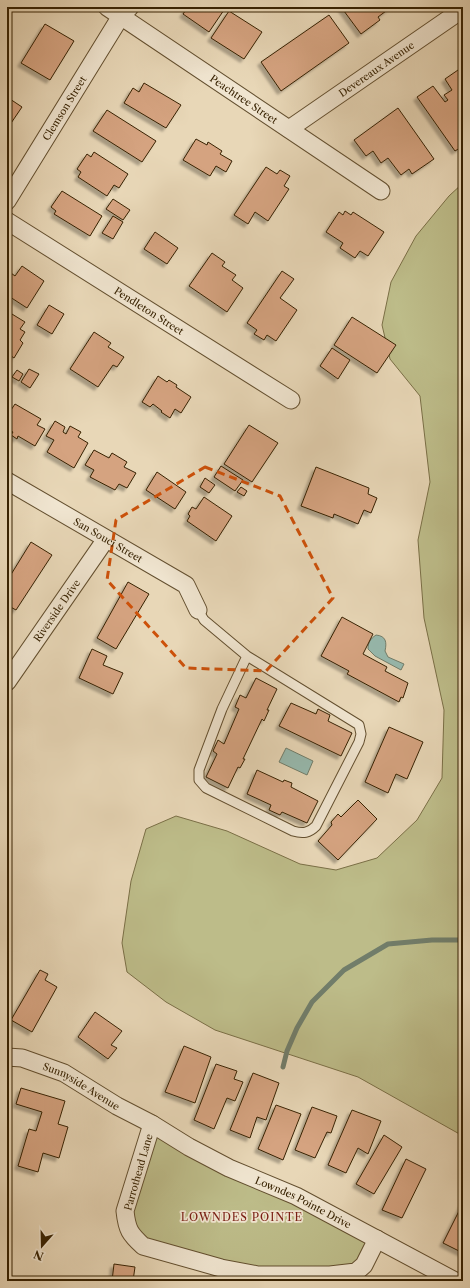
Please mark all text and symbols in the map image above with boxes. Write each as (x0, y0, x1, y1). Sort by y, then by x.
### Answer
street label: Devereaux Avenue (336, 38, 417, 100)
street label: Peachtree Street (207, 72, 280, 127)
street label: Clemson Street (40, 73, 90, 143)
street label: Pendleton Street (112, 284, 187, 338)
street label: San Souci Street (71, 515, 145, 566)
street label: Riverside Drive (31, 577, 83, 644)
street label: Sunnyside Avenue (41, 1060, 122, 1113)
street label: Parrothead Lane (121, 1132, 156, 1212)
street label: Lowndes Pointe Drive (253, 1174, 354, 1232)
district label: LOWNDES POINTE (181, 1210, 303, 1224)
north arrow (22, 1226, 62, 1266)
text: N (31, 1247, 45, 1264)

